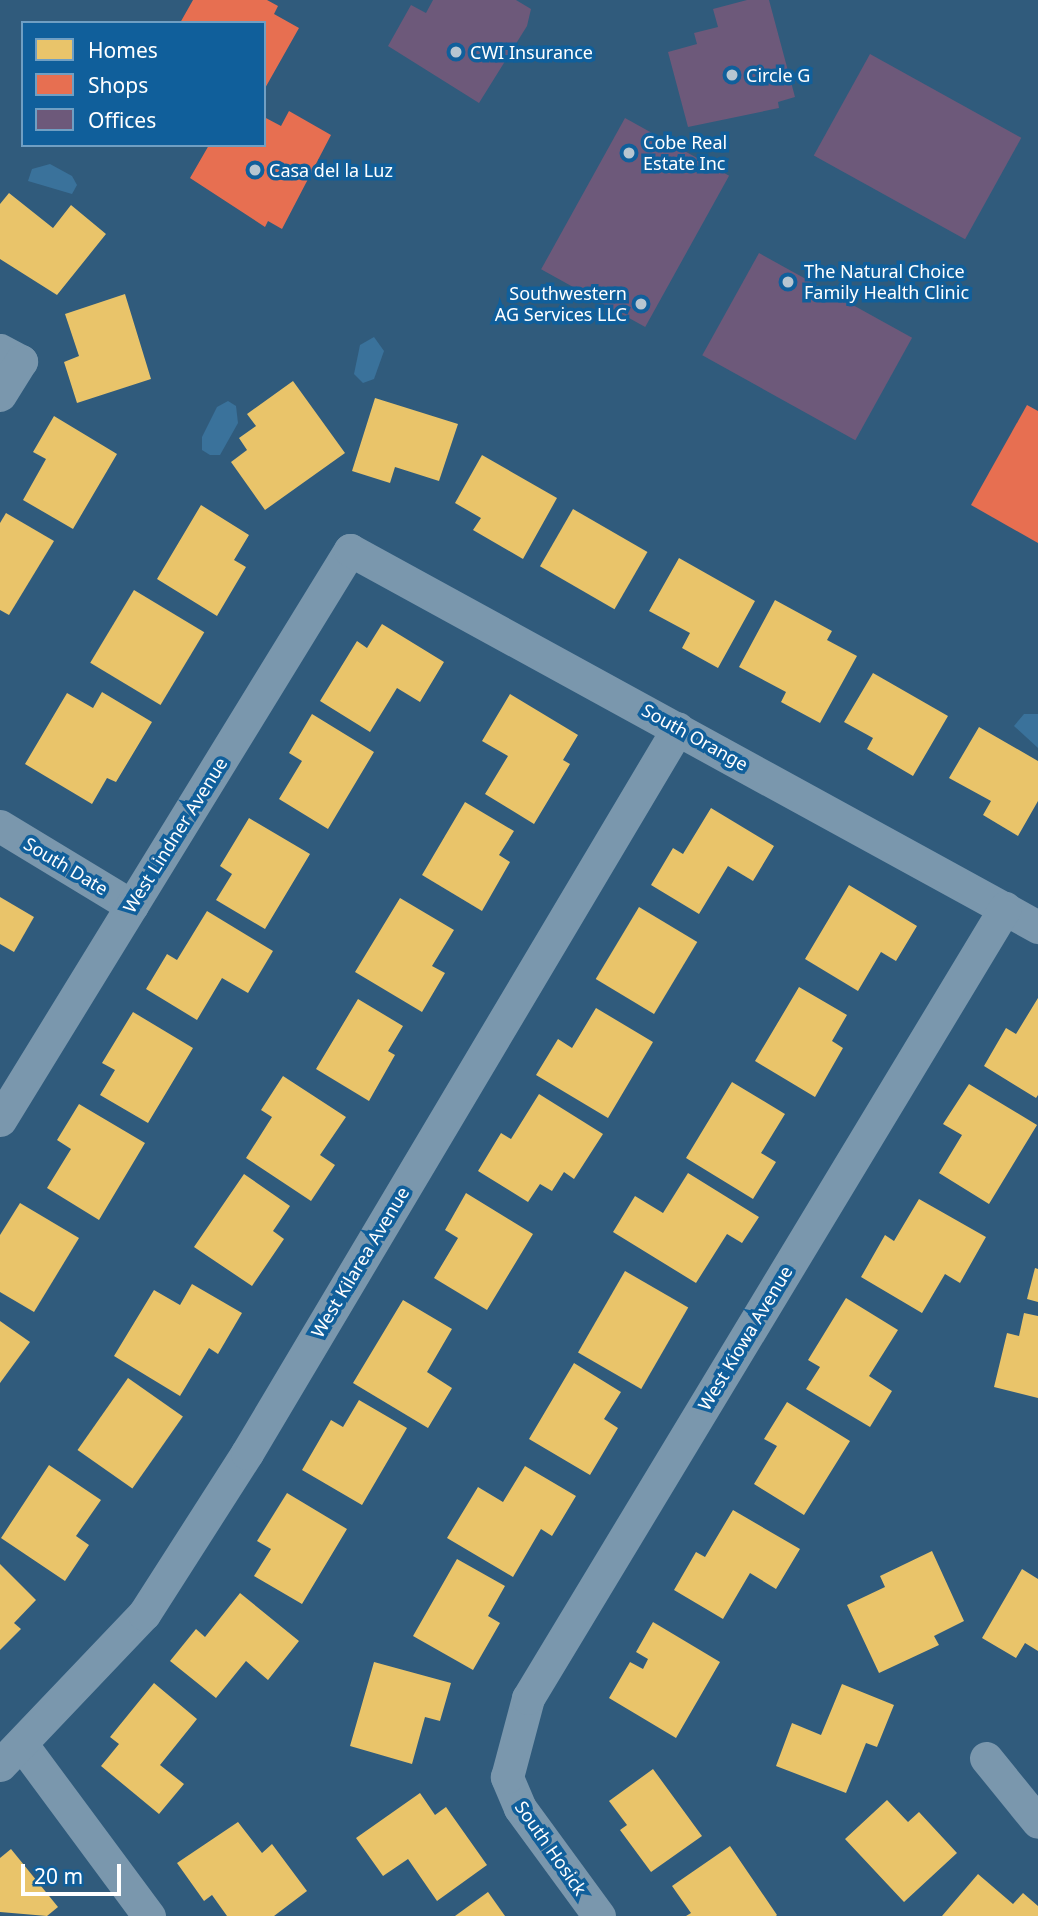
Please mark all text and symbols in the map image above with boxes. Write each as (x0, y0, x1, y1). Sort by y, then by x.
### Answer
legend (21, 21, 266, 147)
text: Homes (88, 36, 158, 64)
place label: CWI Insurance (470, 41, 593, 63)
marker: CWI Insurance (448, 44, 464, 60)
place label: Circle G (746, 64, 810, 86)
marker: Circle G (724, 67, 740, 83)
text: Shops (88, 71, 148, 99)
text: Offices (88, 106, 156, 134)
place label: Cobe Real Estate Inc (643, 132, 727, 174)
marker: Cobe Real Estate Inc (621, 145, 637, 161)
place label: Casa del la Luz (269, 159, 393, 181)
marker: Casa del la Luz (247, 162, 263, 178)
place label: The Natural Choice Family Health Clinic (804, 261, 969, 304)
marker: The Natural Choice Family Health Clinic (778, 272, 798, 292)
place label: Southwestern AG Services LLC (495, 283, 627, 326)
marker: Southwestern AG Services LLC (633, 296, 649, 312)
street label: South Orange (638, 699, 752, 775)
street label: West Lindner Avenue (118, 753, 232, 917)
street label: South Date (20, 833, 112, 899)
street label: West Kilarea Avenue (306, 1183, 414, 1341)
street label: West Kiowa Avenue (693, 1262, 797, 1414)
street label: South Hosick (511, 1797, 591, 1899)
scale bar (24, 1850, 124, 1894)
text: 20 m (34, 1862, 83, 1890)

